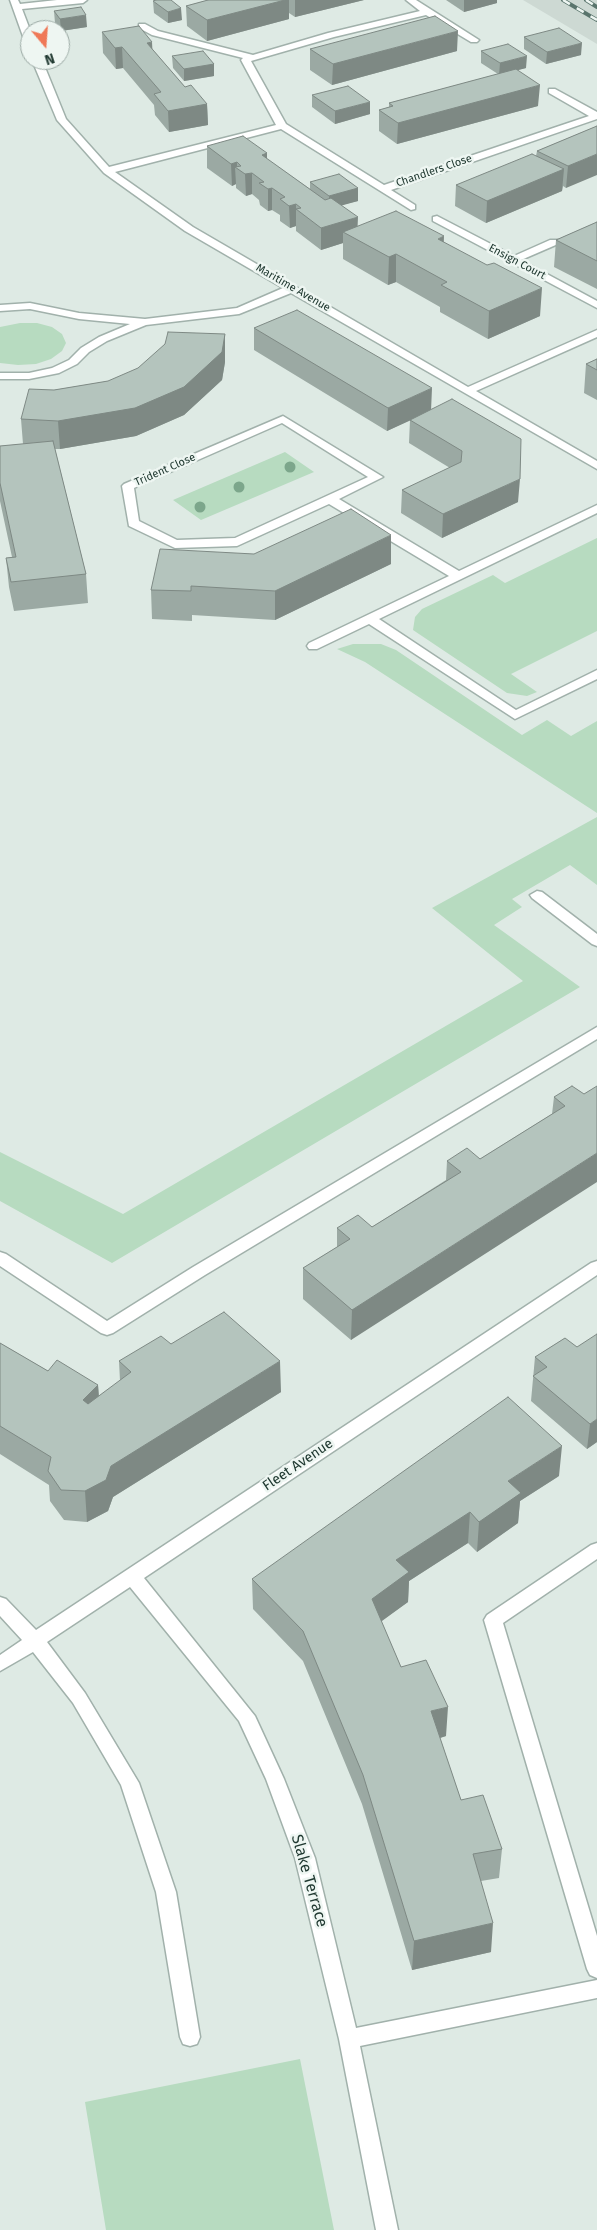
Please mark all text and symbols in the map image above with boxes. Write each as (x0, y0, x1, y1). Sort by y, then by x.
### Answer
north arrow (20, 20, 70, 70)
text: N (42, 49, 57, 68)
street label: Chandlers Close (394, 152, 474, 190)
street label: Ensign Court (486, 241, 548, 283)
street label: Maritime Avenue (253, 261, 333, 315)
street label: Trident Close (132, 451, 198, 489)
street label: Fleet Avenue (260, 1435, 336, 1495)
street label: Slake Terrace (287, 1832, 331, 1930)

